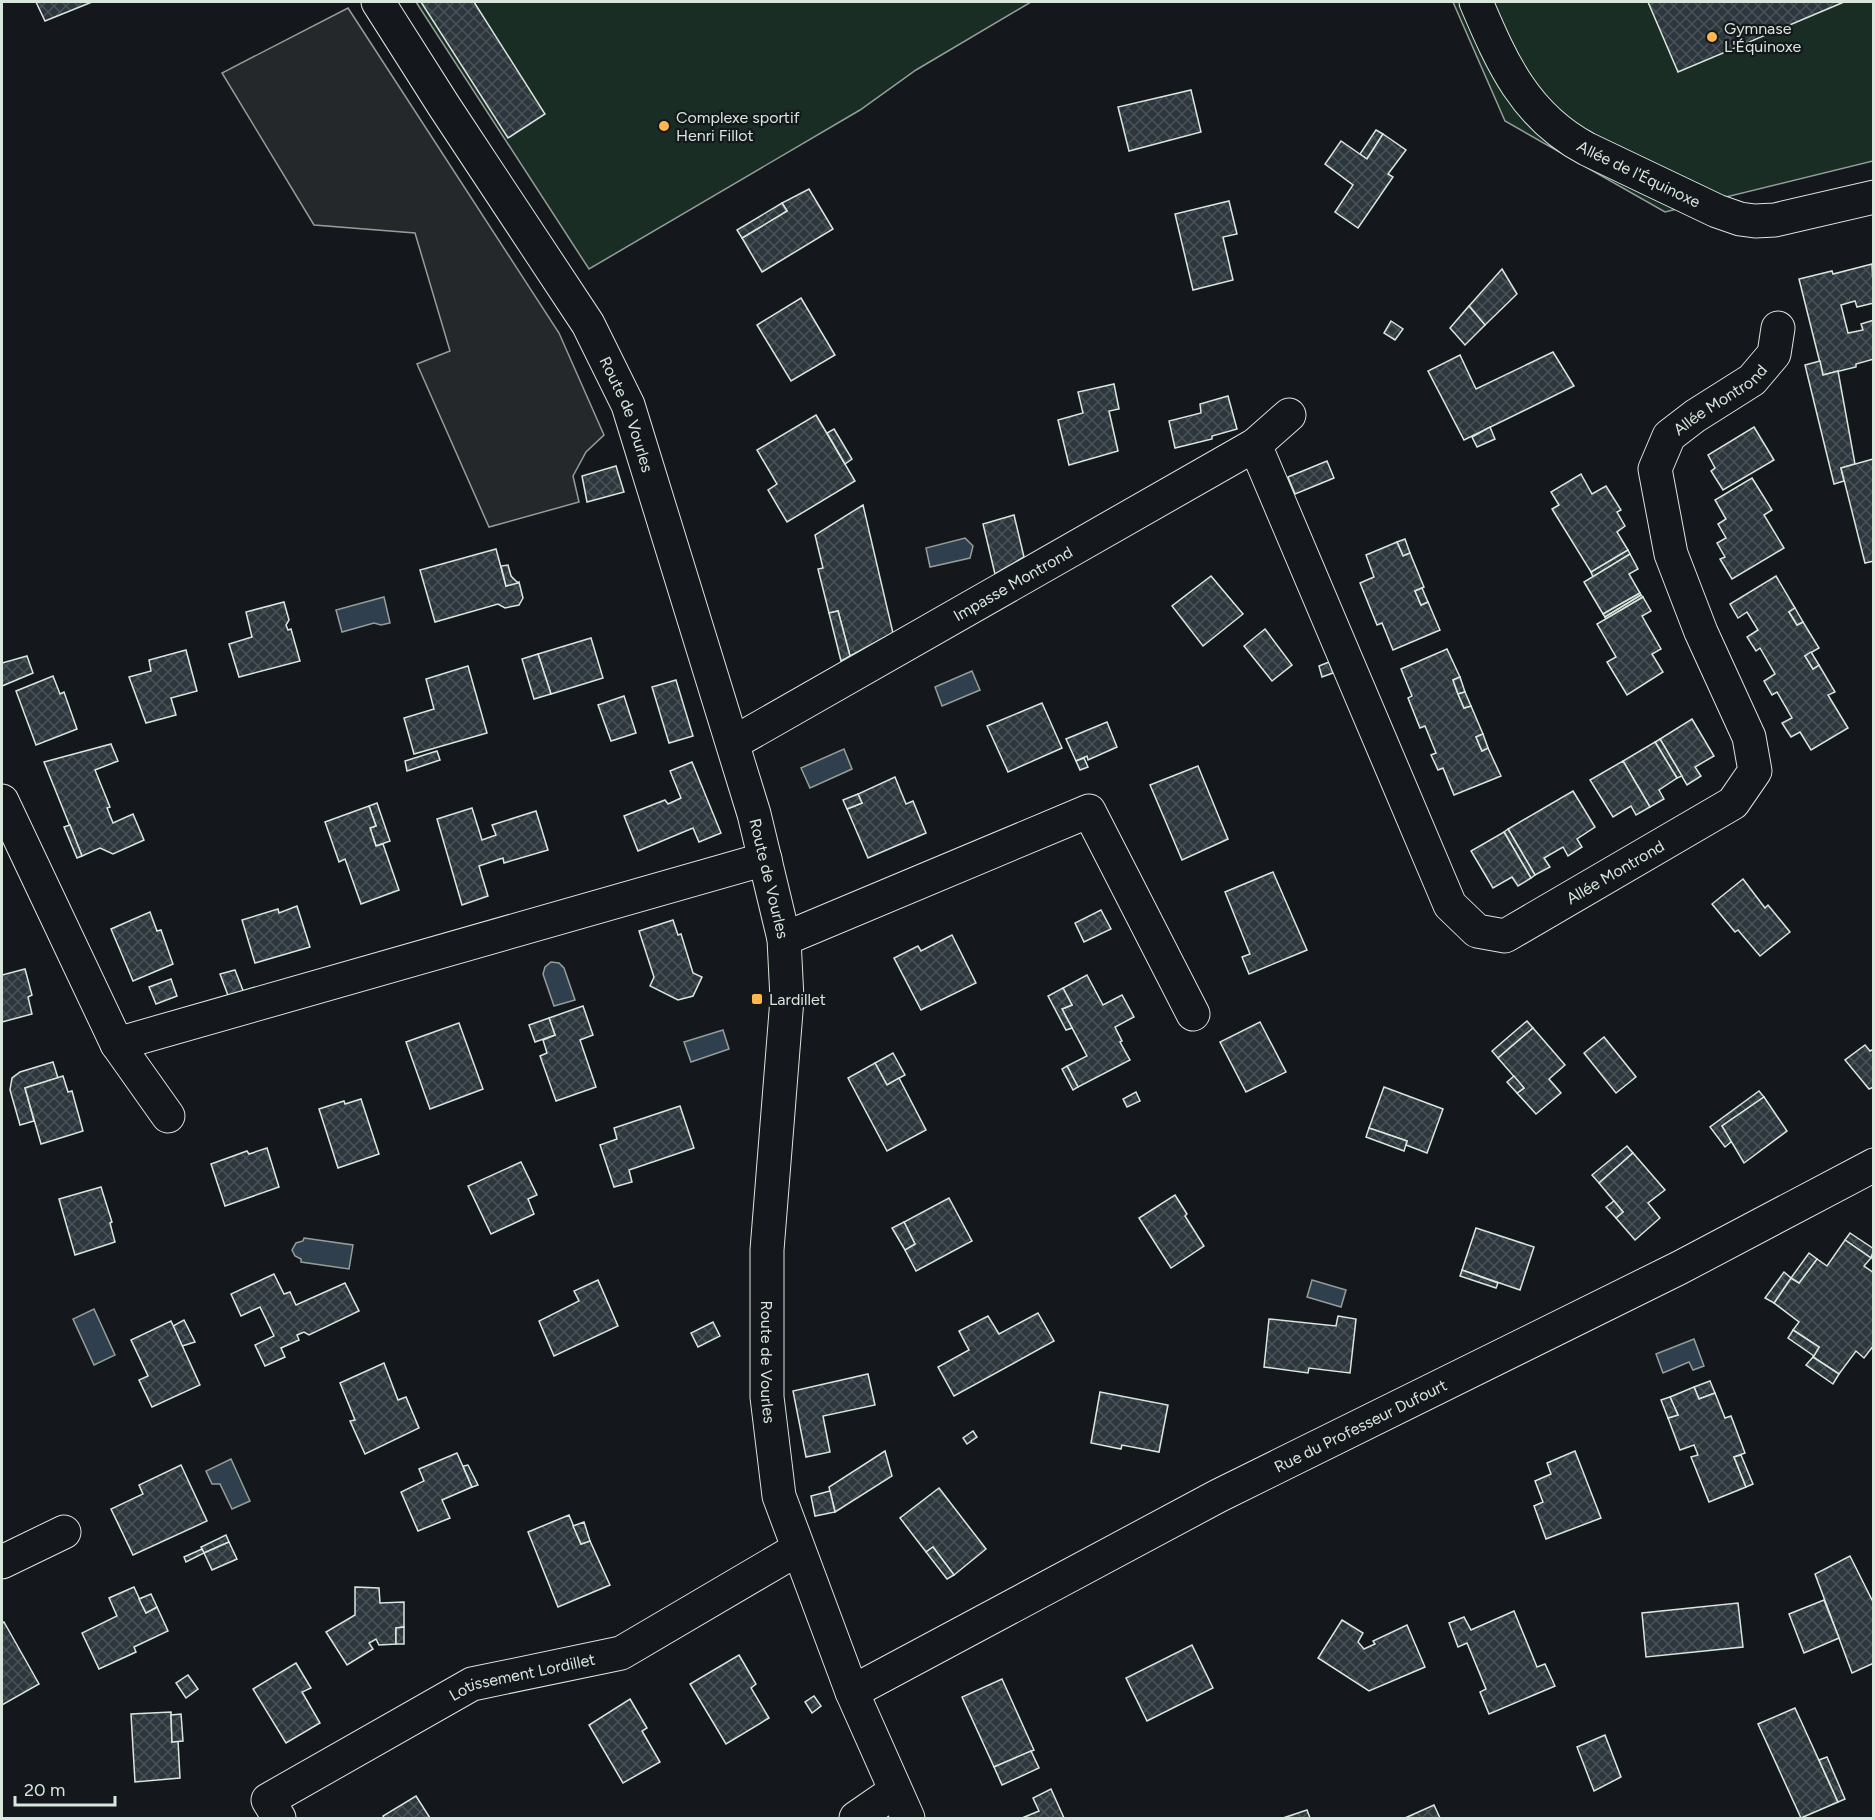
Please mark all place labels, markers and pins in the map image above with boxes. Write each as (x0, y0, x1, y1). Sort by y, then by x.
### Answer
place label: Gymnase L'Équinoxe (1724, 19, 1802, 56)
marker: Gymnase L'Équinoxe (1705, 30, 1719, 44)
place label: Complexe sportif Henri Fillot (676, 108, 800, 145)
marker: Complexe sportif Henri Fillot (657, 119, 671, 133)
place label: Lardillet (769, 990, 826, 1009)
marker: Lardillet (750, 992, 764, 1006)

